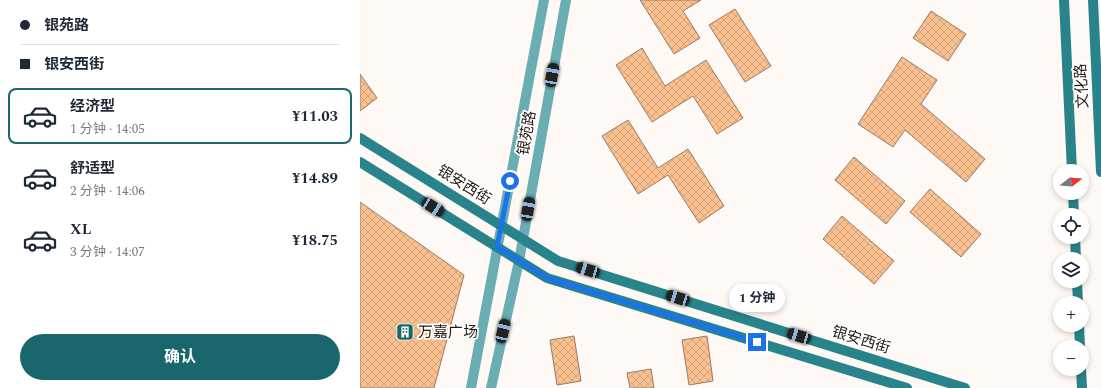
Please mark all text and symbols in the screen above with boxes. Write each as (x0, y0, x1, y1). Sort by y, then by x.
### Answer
text: 银苑路 (44, 14, 89, 37)
text: 银安西街 (44, 53, 104, 76)
car (544, 62, 560, 88)
street label: 文化路 (1069, 63, 1095, 109)
text: 经济型 (70, 95, 115, 118)
icon: car (22, 98, 58, 134)
text: ¥11.03 (292, 105, 338, 128)
street label: 银苑路 (512, 109, 542, 157)
text: 1 分钟 · 14:05 (70, 119, 145, 139)
text: 舒适型 (70, 157, 115, 180)
street label: 银安西街 (432, 159, 496, 211)
icon: car (22, 160, 58, 196)
north arrow (1053, 164, 1089, 200)
map controls (1053, 164, 1089, 376)
text: ¥14.89 (292, 167, 338, 190)
route start (501, 172, 519, 190)
text: 2 分钟 · 14:06 (70, 181, 145, 201)
car (420, 196, 446, 218)
car (520, 196, 536, 222)
button: locate (1053, 208, 1089, 244)
text: XL (70, 218, 91, 241)
icon: car (22, 222, 58, 258)
text: ¥18.75 (292, 229, 338, 252)
text: 3 分钟 · 14:07 (70, 242, 145, 262)
button: layers (1053, 252, 1089, 288)
car (575, 261, 601, 279)
callout: 1 分钟 (729, 284, 785, 312)
text: 1 分钟 (739, 288, 775, 308)
car (665, 289, 691, 307)
button: + (1053, 296, 1089, 332)
car (494, 318, 512, 344)
street label: 银安西街 (829, 320, 893, 360)
place label: 万嘉广场 (418, 321, 478, 344)
building icon: 万嘉广场 (395, 322, 415, 342)
car (786, 327, 812, 345)
route end (748, 333, 766, 351)
button: 确认 (20, 334, 340, 380)
button: − (1053, 340, 1089, 376)

